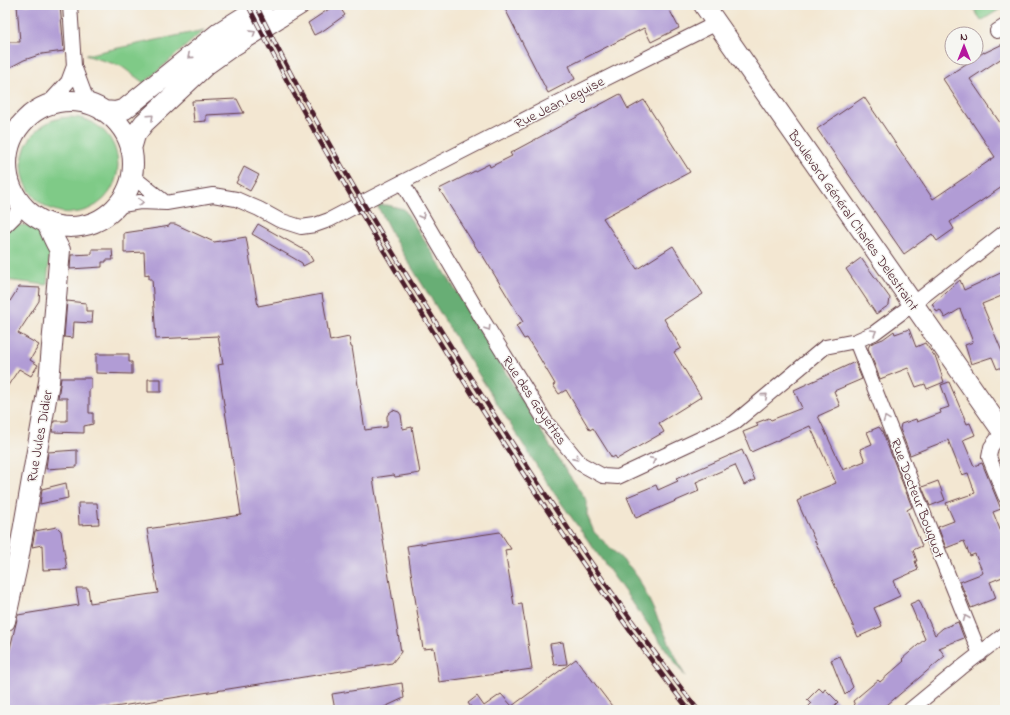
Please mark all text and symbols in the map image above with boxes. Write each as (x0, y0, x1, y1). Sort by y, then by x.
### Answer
north arrow (944, 26, 984, 66)
text: N (960, 29, 968, 45)
one-way arrow (249, 31, 256, 38)
one-way arrow (187, 52, 194, 59)
street label: Rue Jean Leguise (511, 71, 609, 136)
one-way arrow (146, 114, 154, 121)
street label: Boulevard Général Charles Delestraint (782, 125, 924, 316)
one-way arrow (138, 198, 144, 207)
one-way arrow (418, 212, 425, 219)
one-way arrow (483, 324, 490, 331)
one-way arrow (870, 329, 877, 336)
street label: Rue des Gayettes (495, 352, 571, 450)
street label: Rue Jules Didier (22, 388, 59, 484)
one-way arrow (760, 394, 768, 401)
one-way arrow (883, 415, 891, 422)
street label: Rue Docteur Bouquot (884, 436, 949, 562)
one-way arrow (572, 454, 579, 461)
one-way arrow (649, 457, 656, 465)
one-way arrow (962, 614, 970, 621)

